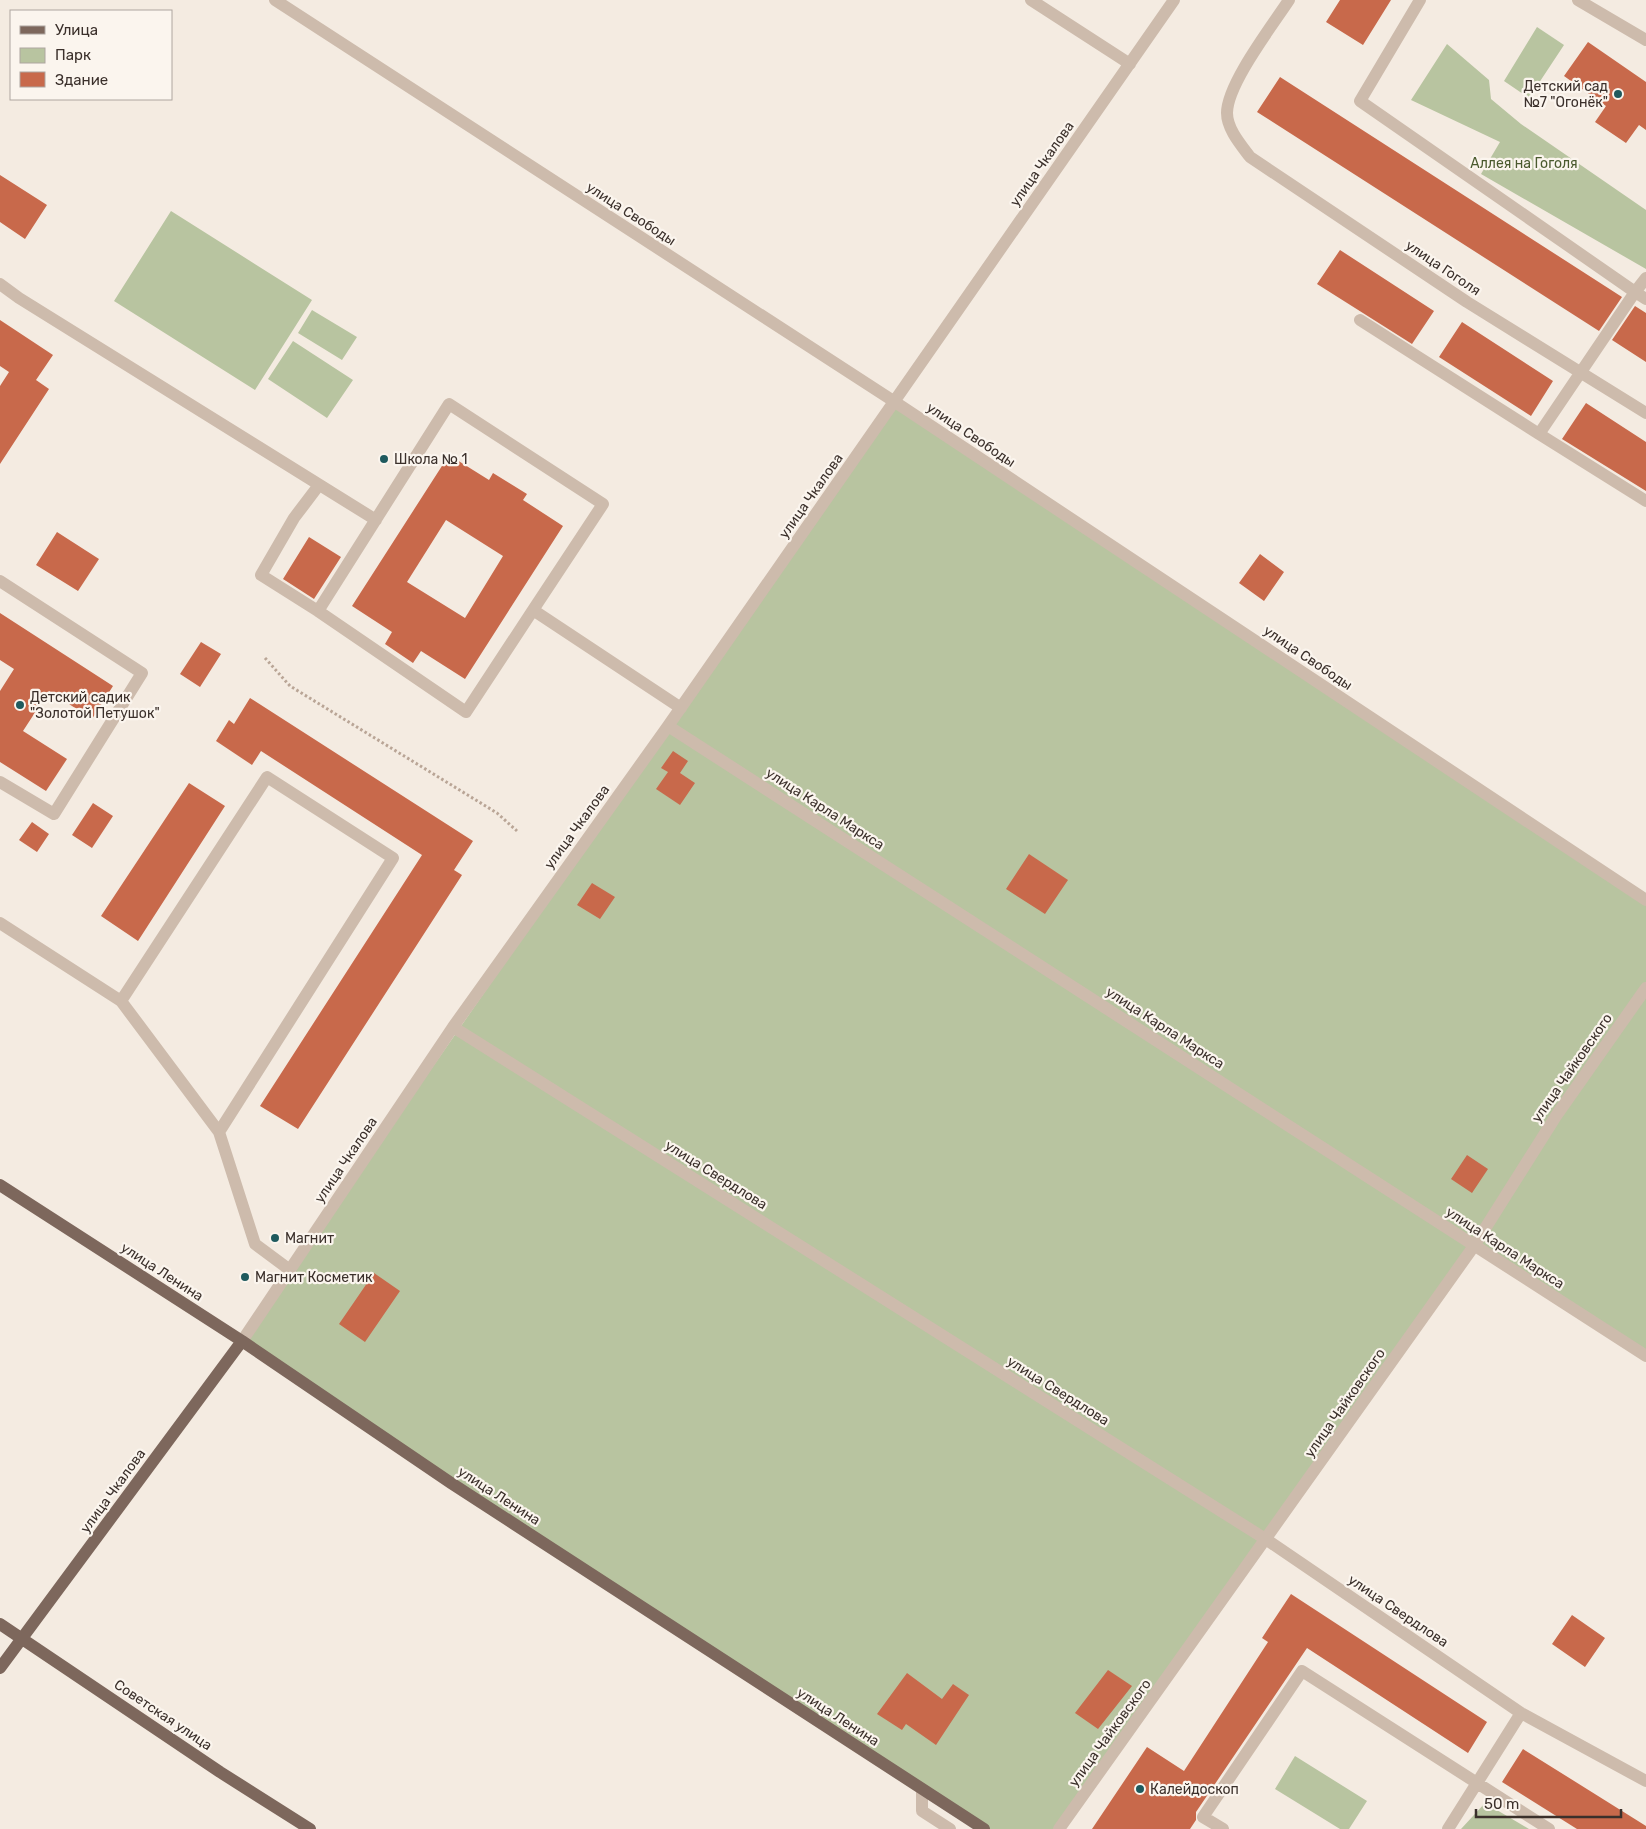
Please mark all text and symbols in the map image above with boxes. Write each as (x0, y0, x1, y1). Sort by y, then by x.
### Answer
legend (10, 10, 172, 100)
text: Улица (55, 21, 98, 39)
text: Парк (55, 46, 91, 64)
text: Здание (55, 71, 108, 89)
place label: Детский сад №7 "Огонёк" (1524, 78, 1608, 111)
marker: Детский сад №7 "Огонёк" (1612, 88, 1624, 100)
street label: улица Чкалова (1006, 118, 1078, 210)
park label: Аллея на Гоголя (1470, 155, 1578, 172)
street label: улица Свободы (583, 179, 679, 249)
street label: улица Гоголя (1402, 237, 1484, 299)
street label: улица Свободы (923, 399, 1019, 471)
street label: улица Чкалова (775, 450, 847, 542)
place label: Школа № 1 (394, 451, 467, 468)
marker: Школа № 1 (378, 453, 390, 465)
street label: улица Свободы (1260, 622, 1356, 694)
place label: Детский садик "Золотой Петушок" (30, 689, 160, 722)
marker: Детский садик "Золотой Петушок" (14, 699, 26, 711)
street label: улица Карла Маркса (763, 764, 887, 854)
street label: улица Чкалова (541, 782, 613, 872)
street label: улица Карла Маркса (1103, 983, 1227, 1073)
street label: улица Чайковского (1528, 1010, 1616, 1126)
street label: улица Чкалова (311, 1114, 381, 1206)
street label: улица Свердлова (662, 1137, 770, 1213)
street label: улица Карла Маркса (1443, 1203, 1567, 1293)
place label: Магнит (285, 1230, 334, 1247)
marker: Магнит (269, 1232, 281, 1244)
street label: улица Ленина (118, 1239, 206, 1305)
place label: Магнит Косметик (255, 1269, 373, 1286)
marker: Магнит Косметик (239, 1271, 251, 1283)
street label: улица Чайковского (1301, 1345, 1389, 1461)
street label: улица Свердлова (1004, 1353, 1112, 1429)
street label: улица Чкалова (77, 1446, 149, 1536)
street label: улица Ленина (455, 1463, 543, 1529)
street label: улица Свердлова (1345, 1571, 1451, 1651)
street label: Советская улица (111, 1676, 215, 1754)
street label: улица Чайковского (1065, 1676, 1155, 1790)
street label: улица Ленина (794, 1684, 882, 1750)
place label: Калейдоскоп (1150, 1781, 1239, 1798)
marker: Калейдоскоп (1134, 1783, 1146, 1795)
scale bar (1476, 1786, 1621, 1818)
text: 50 m (1484, 1795, 1519, 1813)

